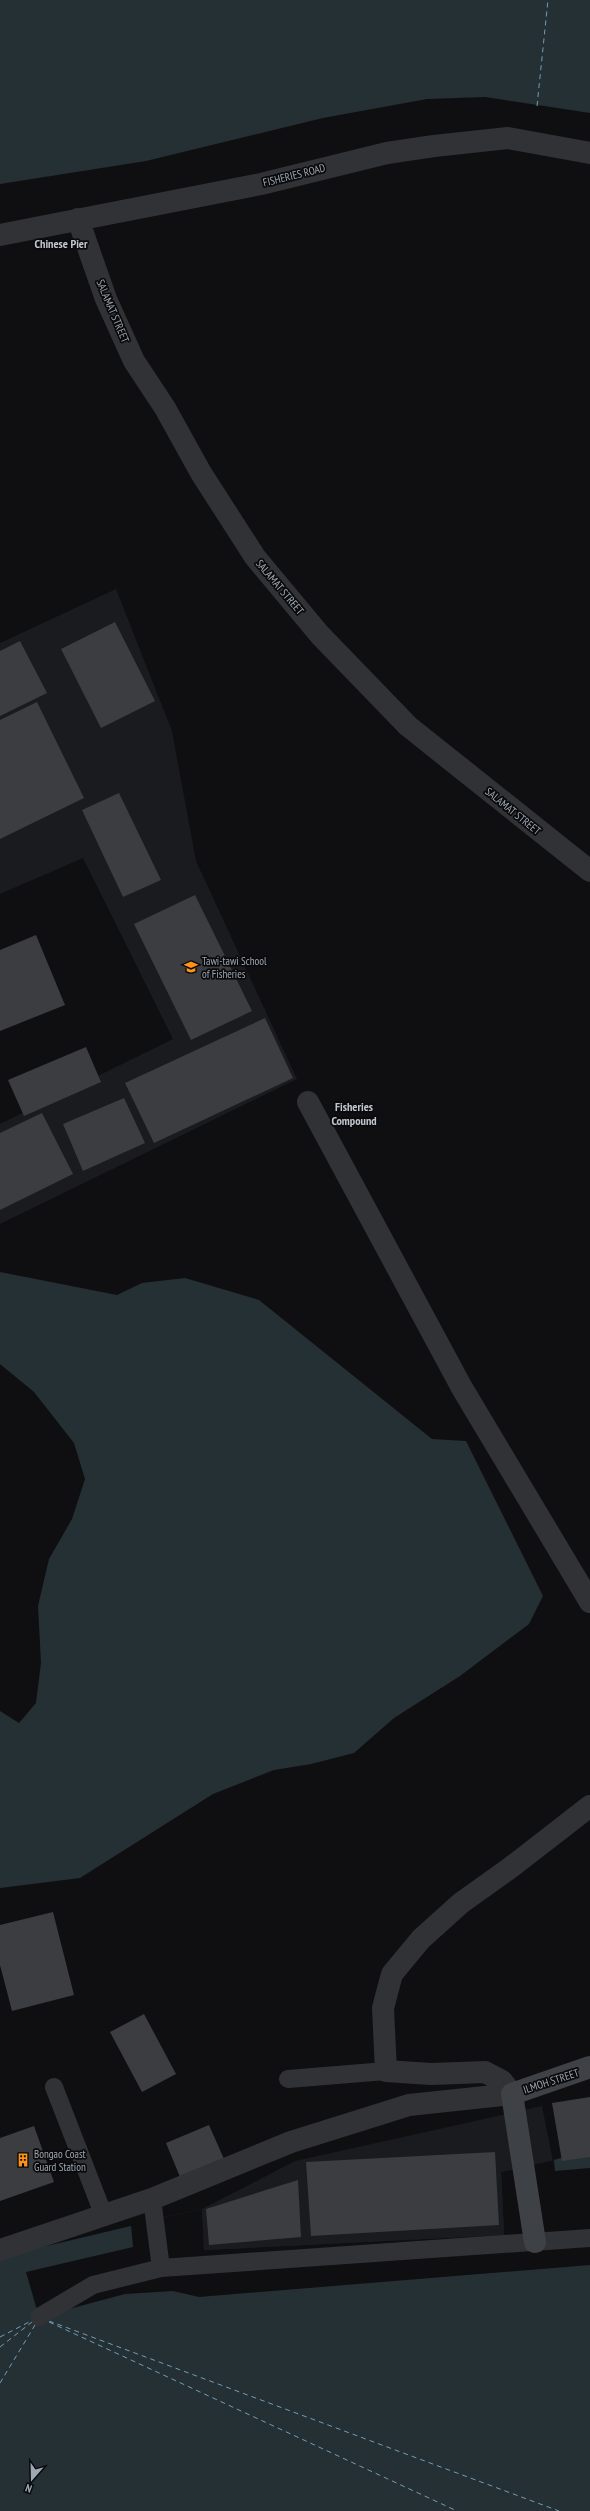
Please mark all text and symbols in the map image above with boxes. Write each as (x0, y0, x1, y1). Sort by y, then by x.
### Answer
street label: FISHERIES ROAD (261, 160, 327, 190)
district label: Chinese Pier (35, 236, 88, 251)
street label: SALAMAT STREET (93, 277, 133, 345)
street label: SALAMAT STREET (253, 557, 307, 617)
street label: SALAMAT STREET (482, 784, 544, 838)
place label: Tawi-tawi School of Fisheries (202, 954, 267, 981)
school or university icon: Tawi-tawi School of Fisheries (183, 959, 199, 975)
district label: Fisheries Compound (331, 1099, 377, 1128)
street label: ILMOH STREET (521, 2065, 581, 2097)
place label: Bongao Coast Guard Station (34, 2147, 86, 2174)
building icon: Bongao Coast Guard Station (15, 2152, 31, 2168)
north arrow (12, 2459, 52, 2499)
text: N (23, 2481, 34, 2496)

